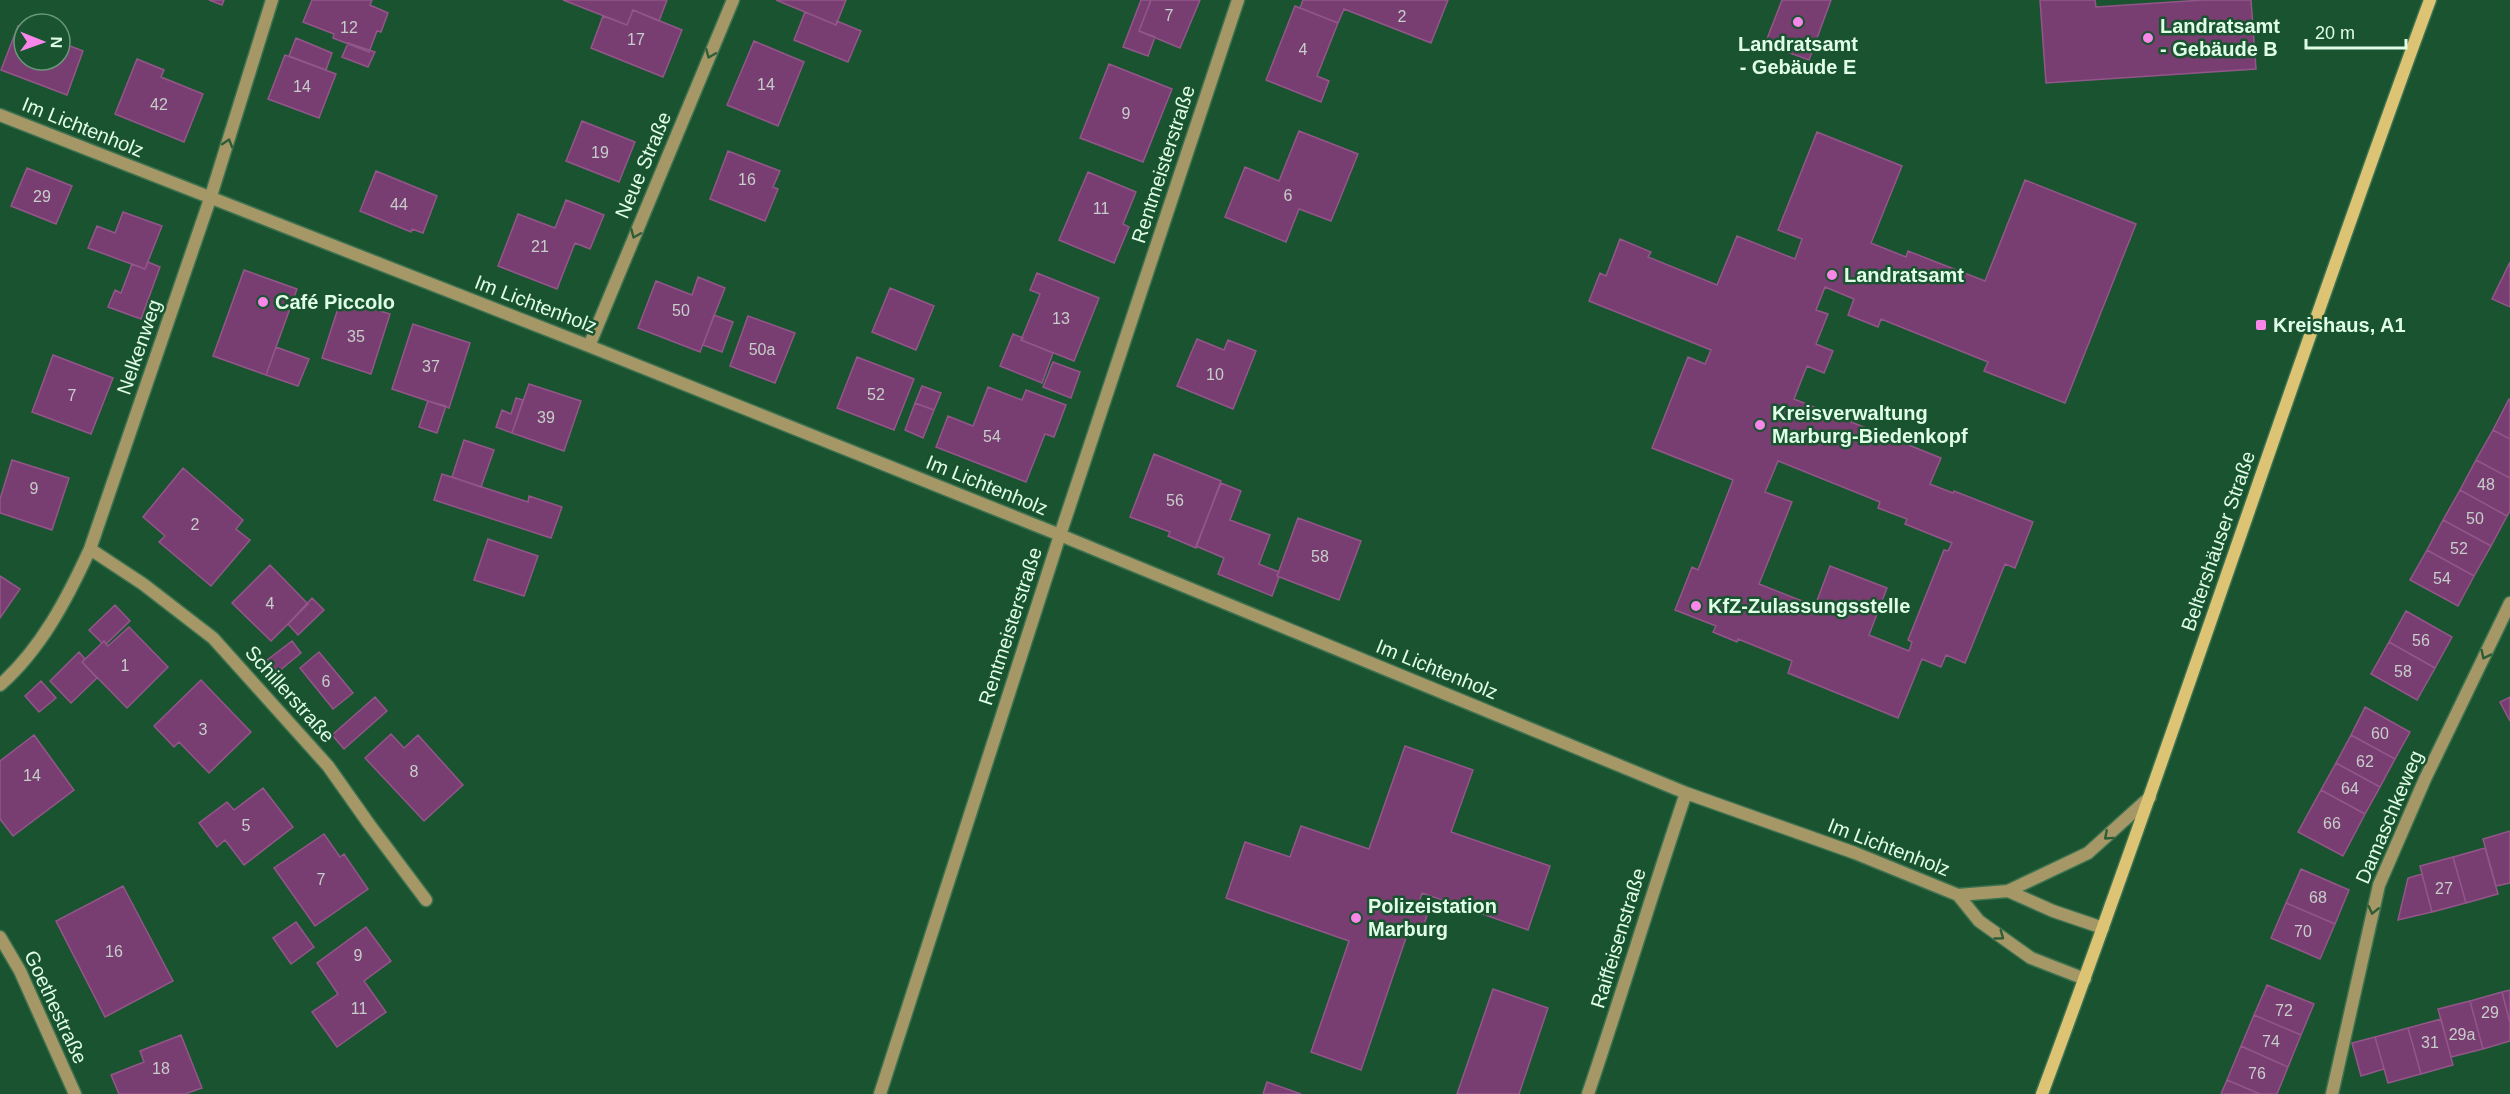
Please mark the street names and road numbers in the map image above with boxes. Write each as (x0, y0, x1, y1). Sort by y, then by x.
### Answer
street label: Rentmeisterstraße (1127, 82, 1199, 246)
street label: Im Lichtenholz (19, 93, 147, 161)
street label: Neue Straße (611, 109, 675, 221)
street label: Im Lichtenholz (472, 271, 600, 337)
street label: Nelkenweg (112, 297, 166, 397)
street label: Beltershäuser Straße (2177, 448, 2259, 634)
street label: Im Lichtenholz (923, 451, 1051, 519)
street label: Rentmeisterstraße (974, 544, 1046, 708)
street label: Im Lichtenholz (1373, 635, 1501, 703)
street label: Schillerstraße (241, 641, 339, 747)
street label: Damaschkeweg (2351, 747, 2427, 887)
street label: Im Lichtenholz (1825, 814, 1953, 880)
street label: Raiffeisenstraße (1586, 865, 1650, 1011)
street label: Goethestraße (20, 947, 92, 1067)

